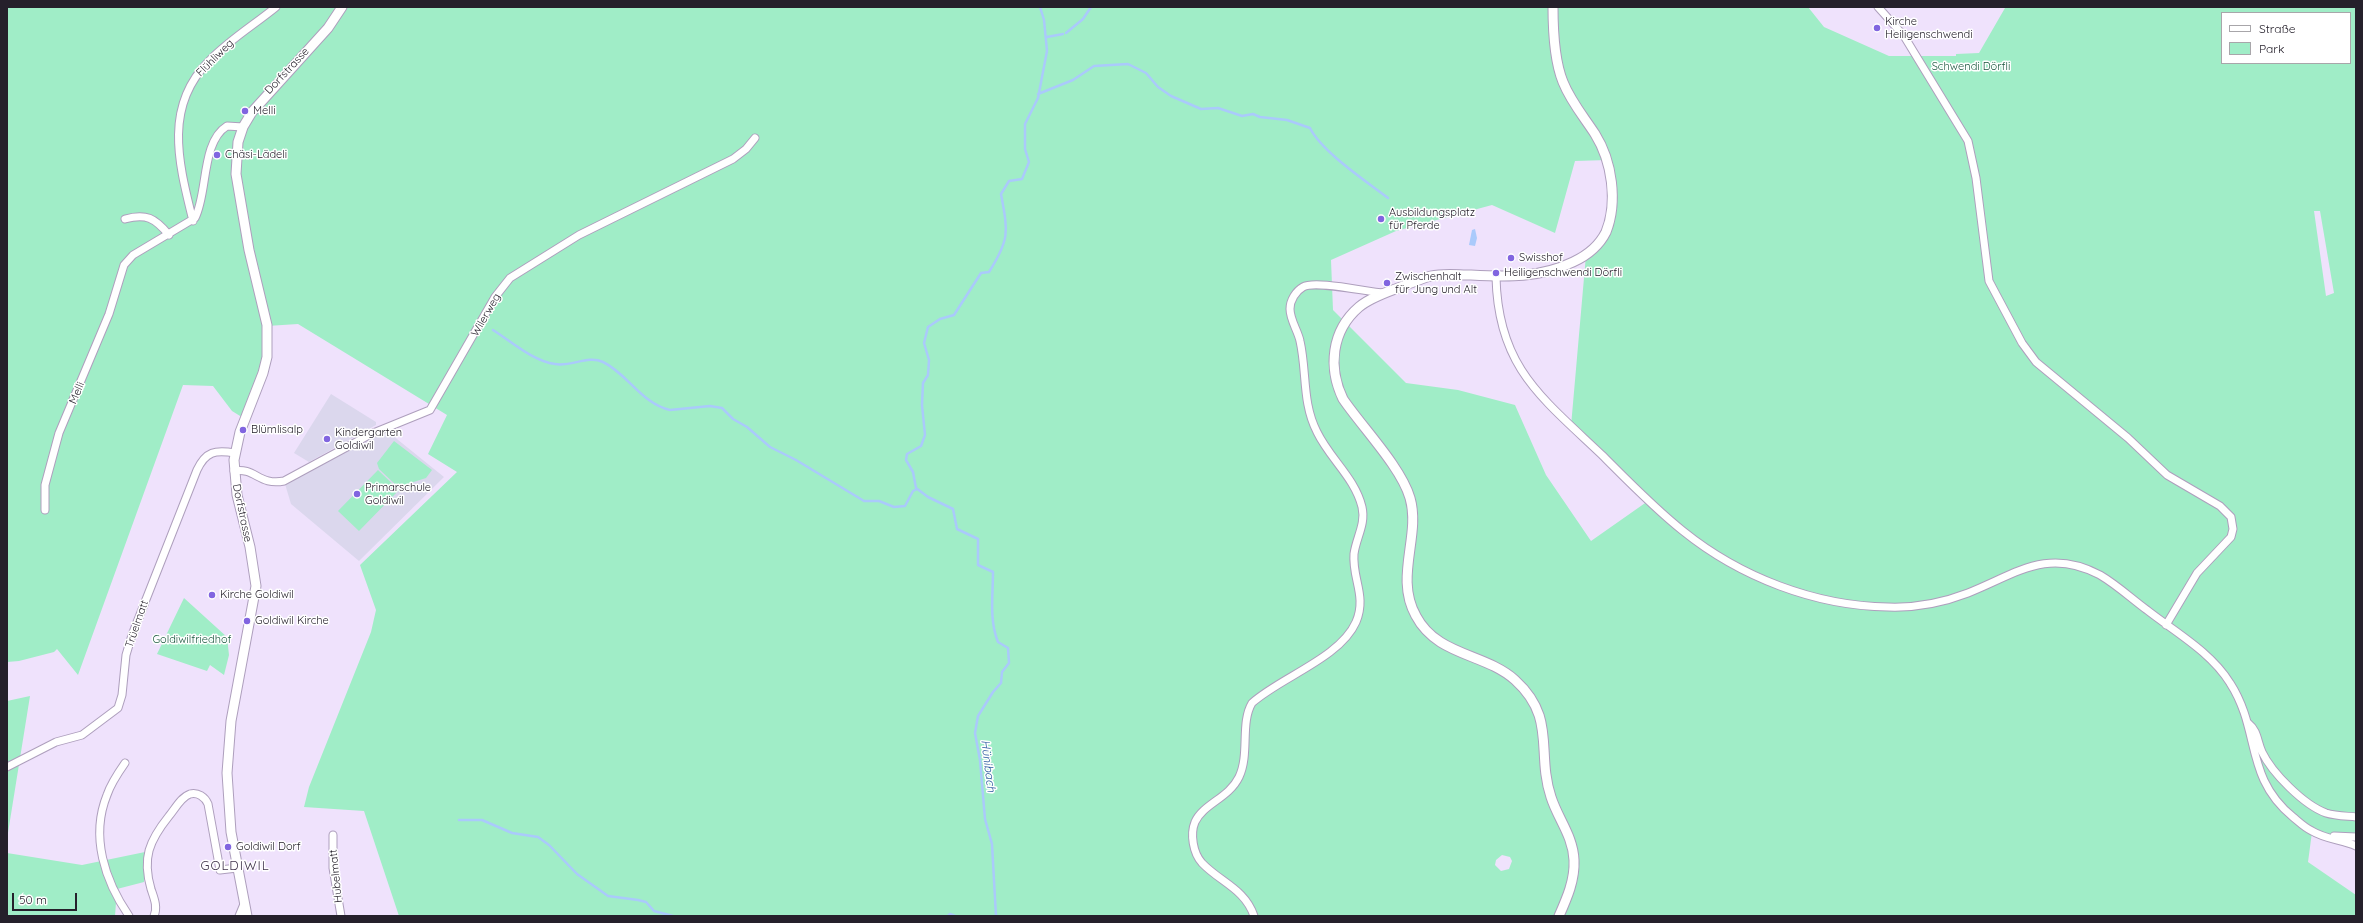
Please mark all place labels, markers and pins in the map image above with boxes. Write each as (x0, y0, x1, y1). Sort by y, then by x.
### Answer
place label: Kirche Heiligenschwendi (1885, 15, 1973, 41)
marker: Kirche Heiligenschwendi (1872, 23, 1882, 33)
place label: Melli (253, 104, 276, 118)
marker: Melli (240, 106, 250, 116)
place label: Chäsi-Lädeli (225, 148, 287, 162)
marker: Chäsi-Lädeli (212, 150, 222, 160)
place label: Ausbildungsplatz für Pferde (1389, 206, 1475, 232)
marker: Ausbildungsplatz für Pferde (1376, 214, 1386, 224)
place label: Swisshof (1519, 251, 1563, 265)
marker: Swisshof (1506, 253, 1516, 263)
place label: Heiligenschwendi Dörfli (1504, 266, 1622, 280)
marker: Heiligenschwendi Dörfli (1491, 268, 1501, 278)
place label: Zwischenhalt für Jung und Alt (1395, 270, 1477, 296)
marker: Zwischenhalt für Jung und Alt (1382, 278, 1392, 288)
place label: Blümlisalp (251, 423, 303, 437)
marker: Blümlisalp (238, 425, 248, 435)
place label: Kindergarten Goldiwil (335, 426, 402, 452)
marker: Kindergarten Goldiwil (322, 434, 332, 444)
place label: Primarschule Goldiwil (365, 481, 431, 507)
marker: Primarschule Goldiwil (352, 489, 362, 499)
place label: Kirche Goldiwil (220, 588, 294, 602)
marker: Kirche Goldiwil (207, 590, 217, 600)
place label: Goldiwil Kirche (255, 614, 329, 628)
marker: Goldiwil Kirche (242, 616, 252, 626)
place label: Goldiwil Dorf (236, 840, 301, 854)
marker: Goldiwil Dorf (223, 842, 233, 852)

